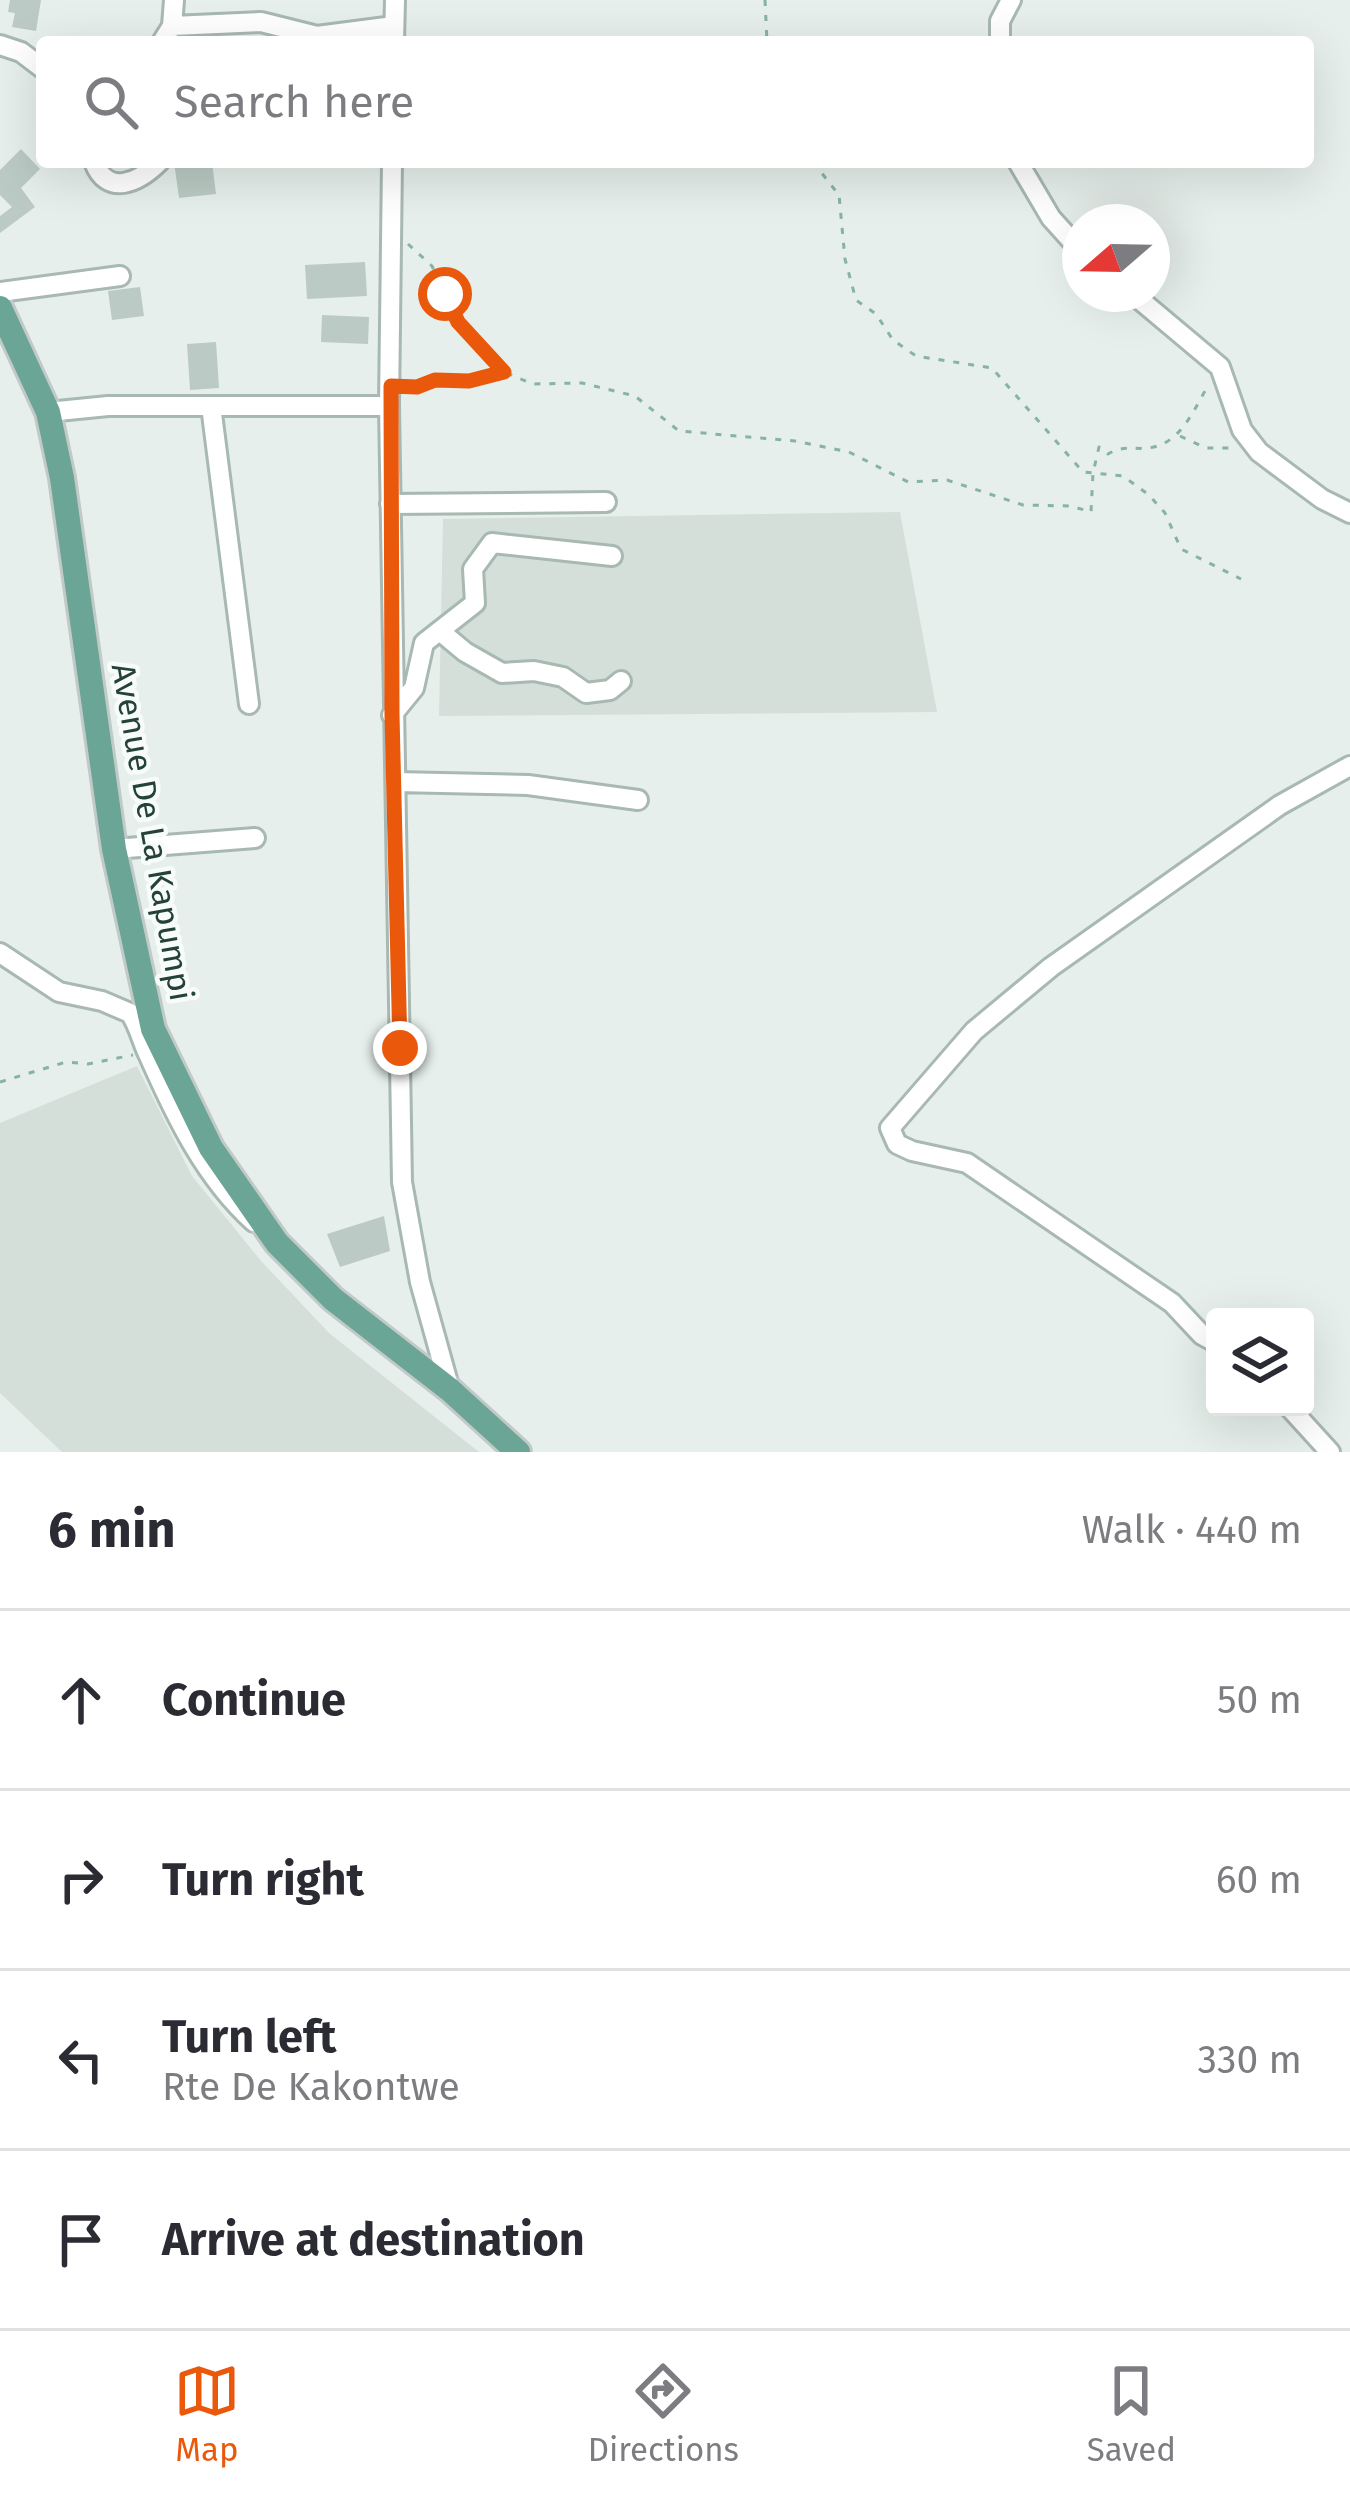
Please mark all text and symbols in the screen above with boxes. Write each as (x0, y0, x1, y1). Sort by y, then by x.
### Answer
search box (36, 36, 1314, 168)
icon: search (78, 69, 144, 135)
text: Search here (174, 75, 414, 129)
north arrow (1062, 204, 1170, 312)
route start (418, 267, 472, 321)
street label: Avenue De La Kapumpi (103, 660, 201, 1004)
route end (373, 1021, 427, 1075)
map controls (1206, 1308, 1314, 1416)
button: layers (1206, 1308, 1314, 1416)
text: 6 min (48, 1499, 176, 1561)
text: Walk · 440 m (1082, 1507, 1302, 1553)
icon: ahead (48, 1667, 114, 1733)
text: Continue (162, 1673, 346, 1727)
text: 50 m (1217, 1677, 1302, 1723)
icon: right (48, 1847, 114, 1913)
text: Turn right (162, 1853, 364, 1907)
text: 60 m (1216, 1857, 1302, 1903)
text: Turn left (162, 2010, 336, 2064)
icon: left (48, 2027, 114, 2093)
text: 330 m (1198, 2037, 1302, 2083)
text: Rte De Kakontwe (162, 2064, 460, 2110)
icon: arrive (48, 2207, 114, 2273)
text: Arrive at destination (162, 2213, 585, 2267)
tab: Map (174, 2358, 240, 2470)
tab: Directions (588, 2358, 739, 2470)
tab: Saved (1087, 2358, 1176, 2470)

